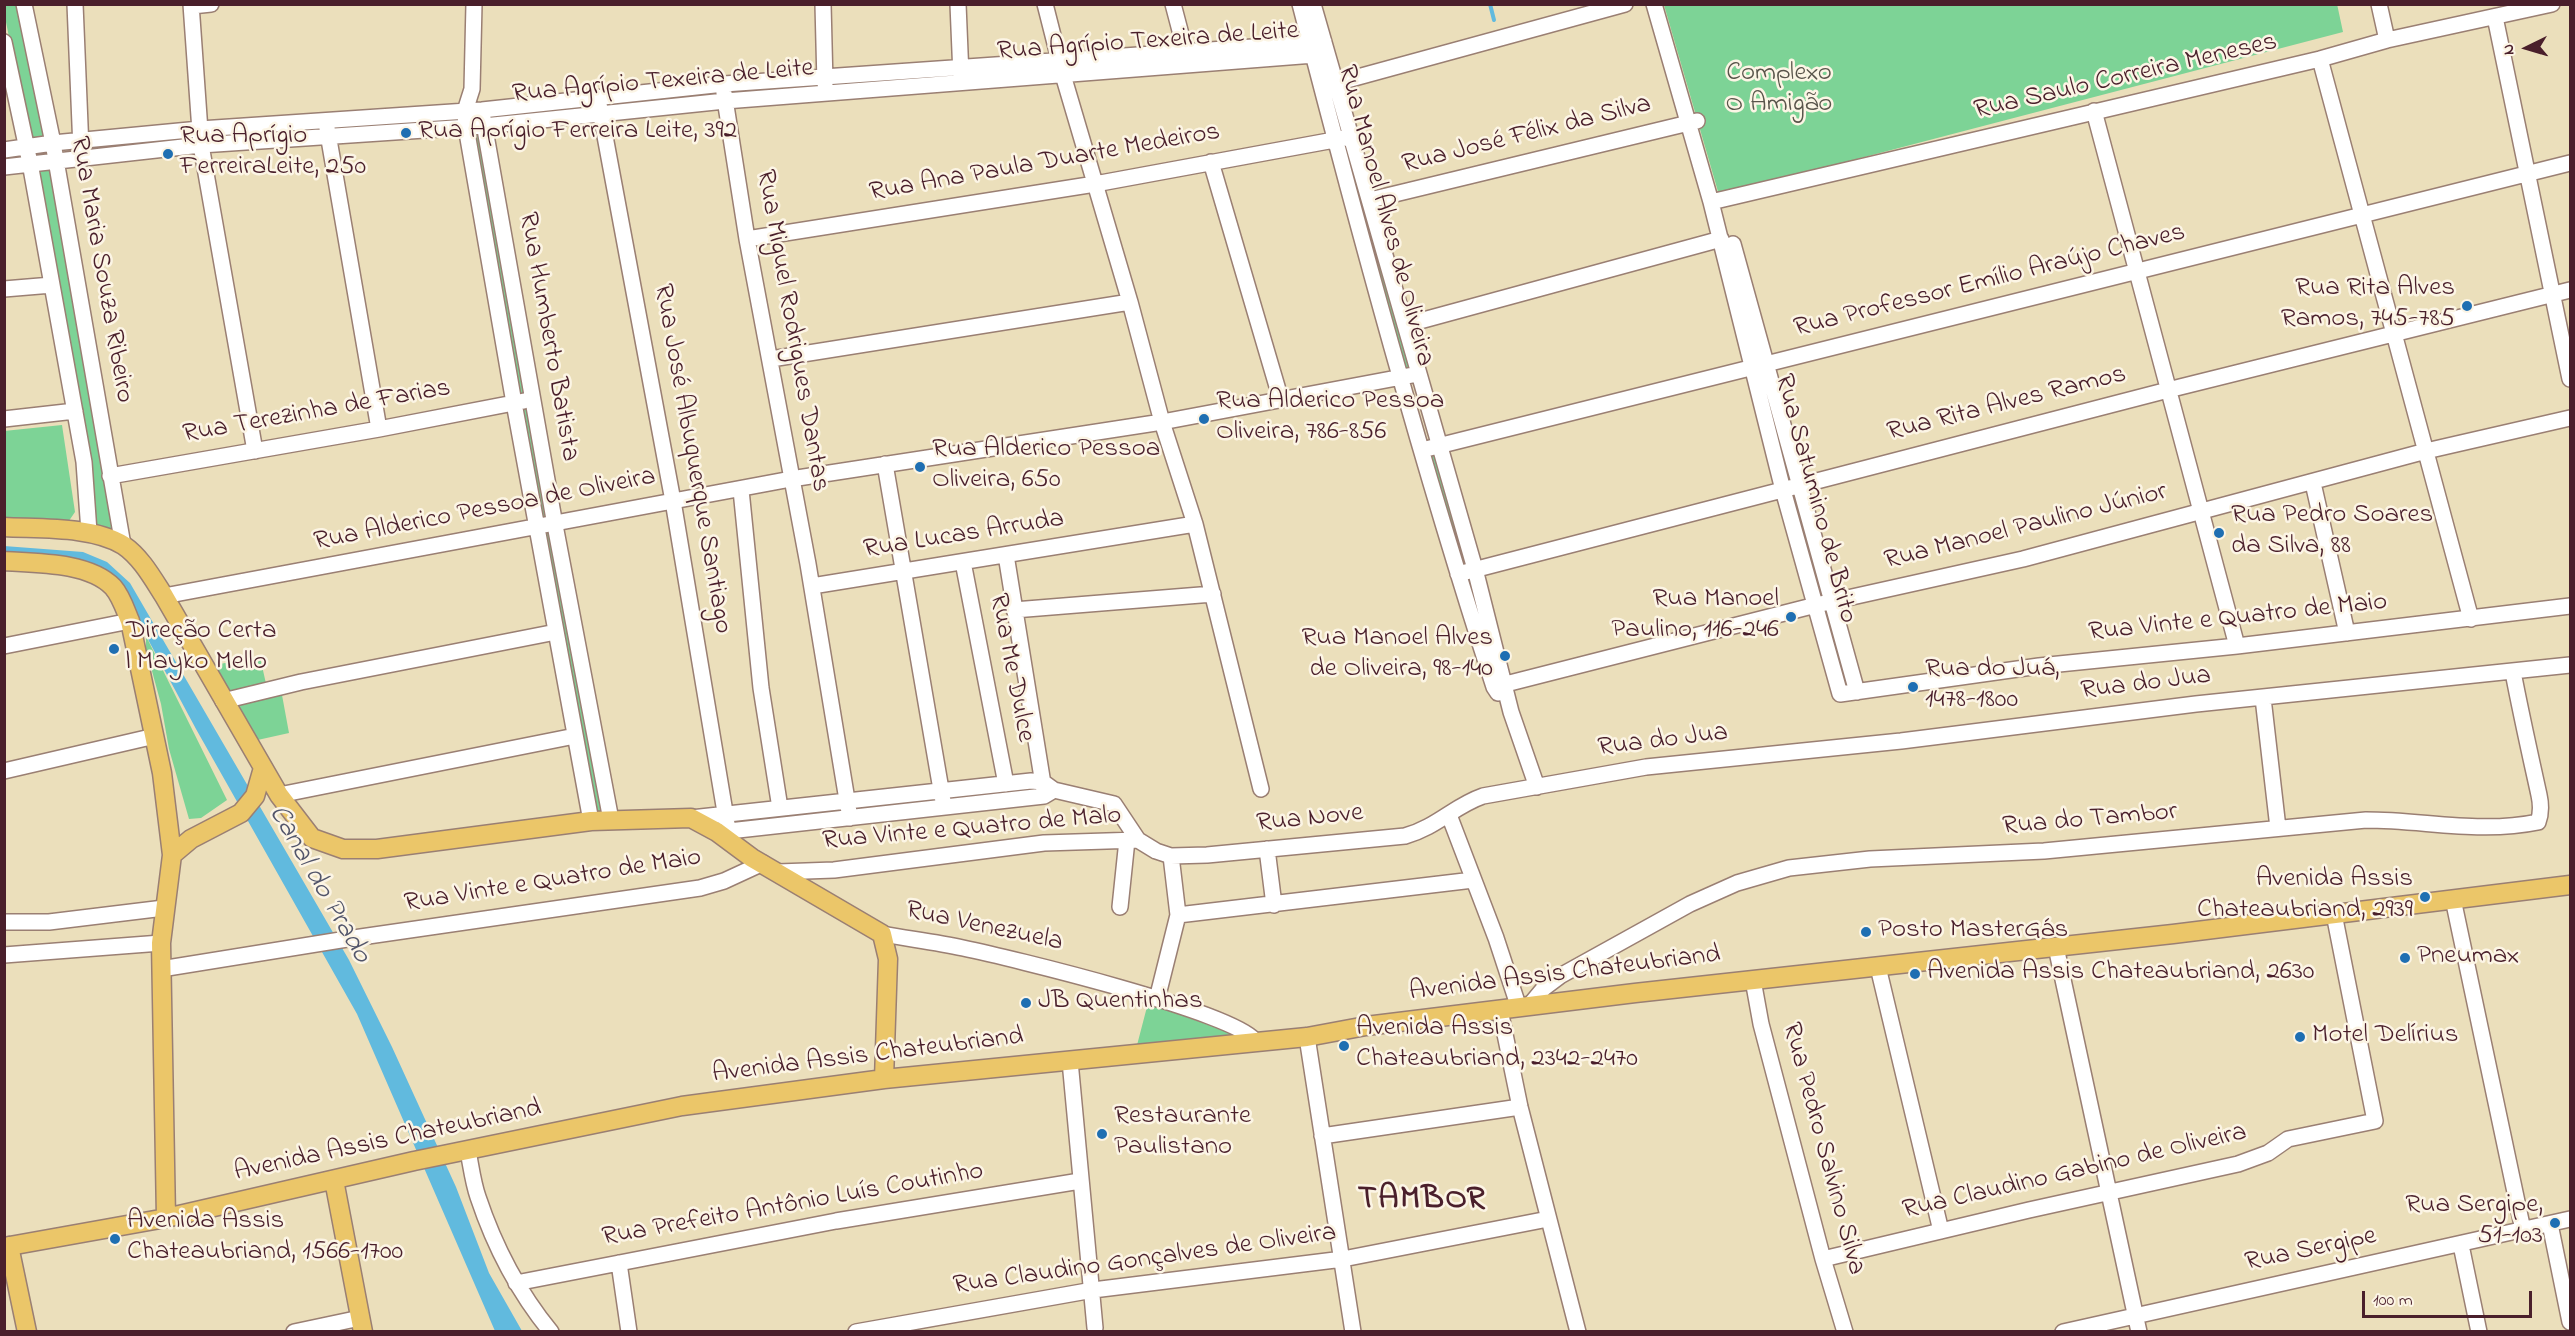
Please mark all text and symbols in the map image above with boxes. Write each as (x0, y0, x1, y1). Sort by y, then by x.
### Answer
street label: Rua Agrípio Texeira de Leite (996, 16, 1300, 70)
north arrow (2497, 18, 2557, 78)
street label: Rua Saulo Correira Meneses (1971, 27, 2281, 129)
text: N (2497, 43, 2521, 56)
street label: Rua Agrípio Texeira de Leite (511, 54, 815, 112)
park label: Complexo O Amigão (1726, 59, 1832, 122)
street label: Rua Manoel Alves de Oliveira (1328, 62, 1440, 370)
street label: Rua José Félix da Silva (1399, 89, 1655, 183)
place label: Rua Aprígio Ferreira Leite, 392 (418, 117, 737, 149)
street label: Rua Ana Paula Duarte Medeiros (867, 117, 1223, 211)
place label: Rua Aprígio FerreiraLeite, 250 (180, 122, 366, 185)
marker: Rua Aprígio Ferreira Leite, 392 (399, 126, 413, 140)
street label: Rua Maria Souza Ribeiro (61, 134, 139, 406)
marker: Rua Aprígio FerreiraLeite, 250 (161, 147, 175, 161)
street label: Rua Miguel Rodrigues Dantas (747, 167, 835, 495)
street label: Rua Humberto Batista (509, 210, 585, 464)
street label: Rua Professor Emílio Araújo Chaves (1791, 218, 2189, 346)
place label: Rua Rita Alves Ramos, 745-785 (2281, 274, 2455, 337)
street label: Rua José Albuquerque Santiago (644, 282, 738, 636)
marker: Rua Rita Alves Ramos, 745-785 (2460, 299, 2474, 313)
street label: Rua Rita Alves Ramos (1884, 360, 2130, 450)
street label: Rua Satumino de Brito (1765, 371, 1863, 627)
street label: Rua Terezinha de Farias (181, 374, 453, 452)
place label: Rua Alderico Pessoa Oliveira, 786-856 (1216, 387, 1444, 450)
marker: Rua Alderico Pessoa Oliveira, 786-856 (1197, 412, 1211, 426)
place label: Rua Alderico Pessoa Oliveira, 650 (932, 435, 1160, 498)
marker: Rua Alderico Pessoa Oliveira, 650 (913, 460, 927, 474)
street label: Rua Alderico Pessoa de Oliveira (311, 462, 659, 560)
street label: Rua Manoel Paulino Júnior (1881, 477, 2171, 579)
place label: Rua Pedro Soares da Silva, 88 (2231, 501, 2433, 564)
street label: Rua Lucas Arruda (861, 504, 1067, 568)
marker: Rua Pedro Soares da Silva, 88 (2212, 526, 2226, 540)
place label: Rua Manoel Paulino, 116-246 (1611, 585, 1779, 648)
street label: Rua Vinte e Quatro de Maio (2087, 587, 2389, 651)
street label: Rua Me Dulce (980, 591, 1040, 745)
marker: Rua Manoel Paulino, 116-246 (1784, 610, 1798, 624)
place label: Direção Certa | Mayko Mello (126, 617, 277, 680)
place label: Rua Manoel Alves de Oliveira, 98-140 (1301, 624, 1493, 687)
marker: Direção Certa | Mayko Mello (107, 642, 121, 656)
marker: Rua Manoel Alves de Oliveira, 98-140 (1498, 649, 1512, 663)
place label: Rua do Juá, 1478-1800 (1925, 655, 2059, 718)
street label: Rua do Jua (2079, 661, 2213, 709)
marker: Rua do Juá, 1478-1800 (1906, 680, 1920, 694)
street label: Rua do Jua (1596, 718, 1730, 766)
street label: Rua do Tambor (2001, 797, 2179, 845)
street label: Rua Nove (1255, 798, 1365, 842)
water label: Canal do Prado (259, 800, 377, 970)
street label: Rua Vinte e Quatro de Malo (821, 801, 1123, 859)
street label: Rua Vinte e Quatro de Maio (402, 843, 704, 921)
place label: Avenida Assis Chateaubriand, 2939 (2197, 865, 2413, 928)
marker: Avenida Assis Chateaubriand, 2939 (2418, 890, 2432, 904)
street label: Rua Venezuela (903, 896, 1065, 960)
place label: Posto MasterGás (1878, 916, 2068, 948)
marker: Posto MasterGás (1859, 925, 1873, 939)
street label: Avenida Assis Chateubriand (1407, 940, 1723, 1010)
place label: Pneumax (2417, 942, 2519, 974)
marker: Pneumax (2398, 951, 2412, 965)
place label: Avenida Assis Chateaubriand, 2630 (1927, 958, 2315, 990)
marker: Avenida Assis Chateaubriand, 2630 (1908, 967, 1922, 981)
place label: JB Quentinhas (1038, 987, 1203, 1019)
marker: JB Quentinhas (1019, 996, 1033, 1010)
place label: Avenida Assis Chateaubriand, 2342-2470 (1356, 1014, 1638, 1077)
street label: Rua Pedro Salvino Silva (1773, 1019, 1871, 1279)
place label: Motel Delírius (2312, 1021, 2459, 1053)
street label: Avenida Assis Chateubriand (710, 1022, 1026, 1092)
marker: Motel Delírius (2293, 1030, 2307, 1044)
marker: Avenida Assis Chateaubriand, 2342-2470 (1337, 1039, 1351, 1053)
street label: Avenida Assis Chateubriand (231, 1094, 545, 1190)
place label: Restaurante Paulistano (1114, 1102, 1251, 1165)
street label: Rua Claudino Gabino de Oliveira (1900, 1118, 2250, 1228)
marker: Restaurante Paulistano (1095, 1127, 1109, 1141)
street label: Rua Prefeito Antônio Luís Coutinho (600, 1156, 986, 1256)
district label: TAMBOR (1358, 1182, 1486, 1222)
place label: Rua Sergipe, 51-103 (2405, 1191, 2543, 1254)
place label: Avenida Assis Chateaubriand, 1566-1700 (127, 1207, 403, 1270)
marker: Rua Sergipe, 51-103 (2548, 1216, 2562, 1230)
street label: Rua Claudino Gonçalves de Oliveira (951, 1218, 1339, 1304)
street label: Rua Sergipe (2242, 1221, 2380, 1281)
marker: Avenida Assis Chateaubriand, 1566-1700 (108, 1232, 122, 1246)
scale bar (2365, 1279, 2534, 1317)
text: 100 m (2373, 1288, 2413, 1314)

